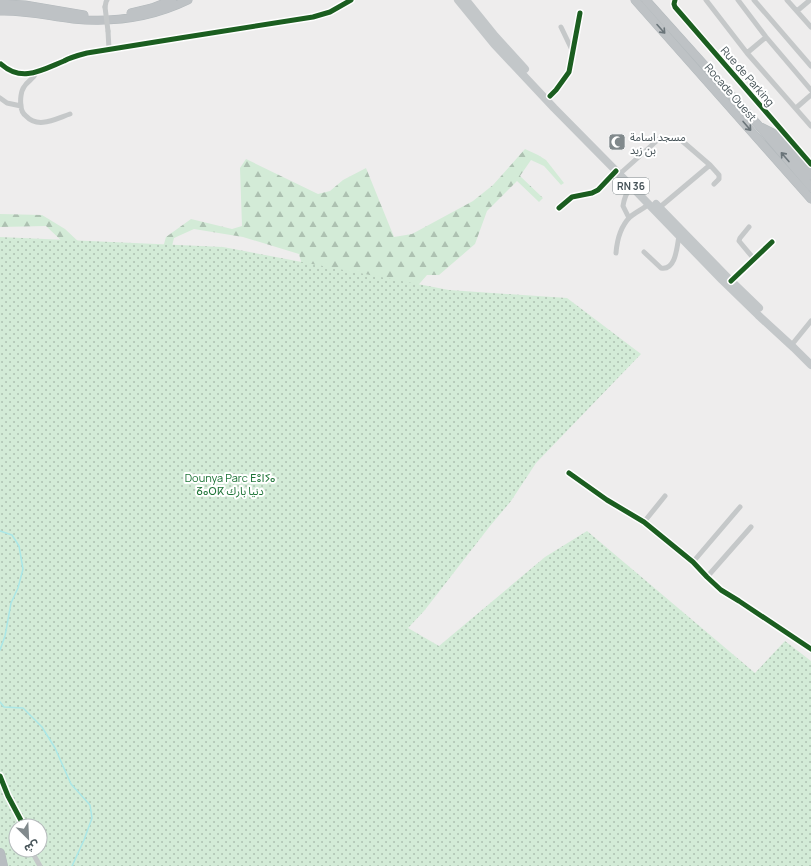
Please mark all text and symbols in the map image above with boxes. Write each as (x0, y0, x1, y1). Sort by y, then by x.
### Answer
one-way arrow (656, 24, 665, 34)
street label: Rue de Parking (718, 43, 778, 109)
street label: Rocade Ouest (702, 60, 760, 124)
one-way arrow (742, 121, 751, 131)
place label: مسجد اسامة بن زيد (630, 129, 686, 157)
mosque icon: مسجد اسامة بن زيد (607, 132, 627, 152)
one-way arrow (781, 152, 790, 162)
road number: RN 36 (613, 178, 649, 194)
park label: Dounya Parc ⴹⵓⵏⵢⴰ ⵒⴰⵔⴽ دنيا بارك (185, 470, 275, 498)
north arrow (8, 818, 48, 858)
text: ش (22, 838, 42, 858)

